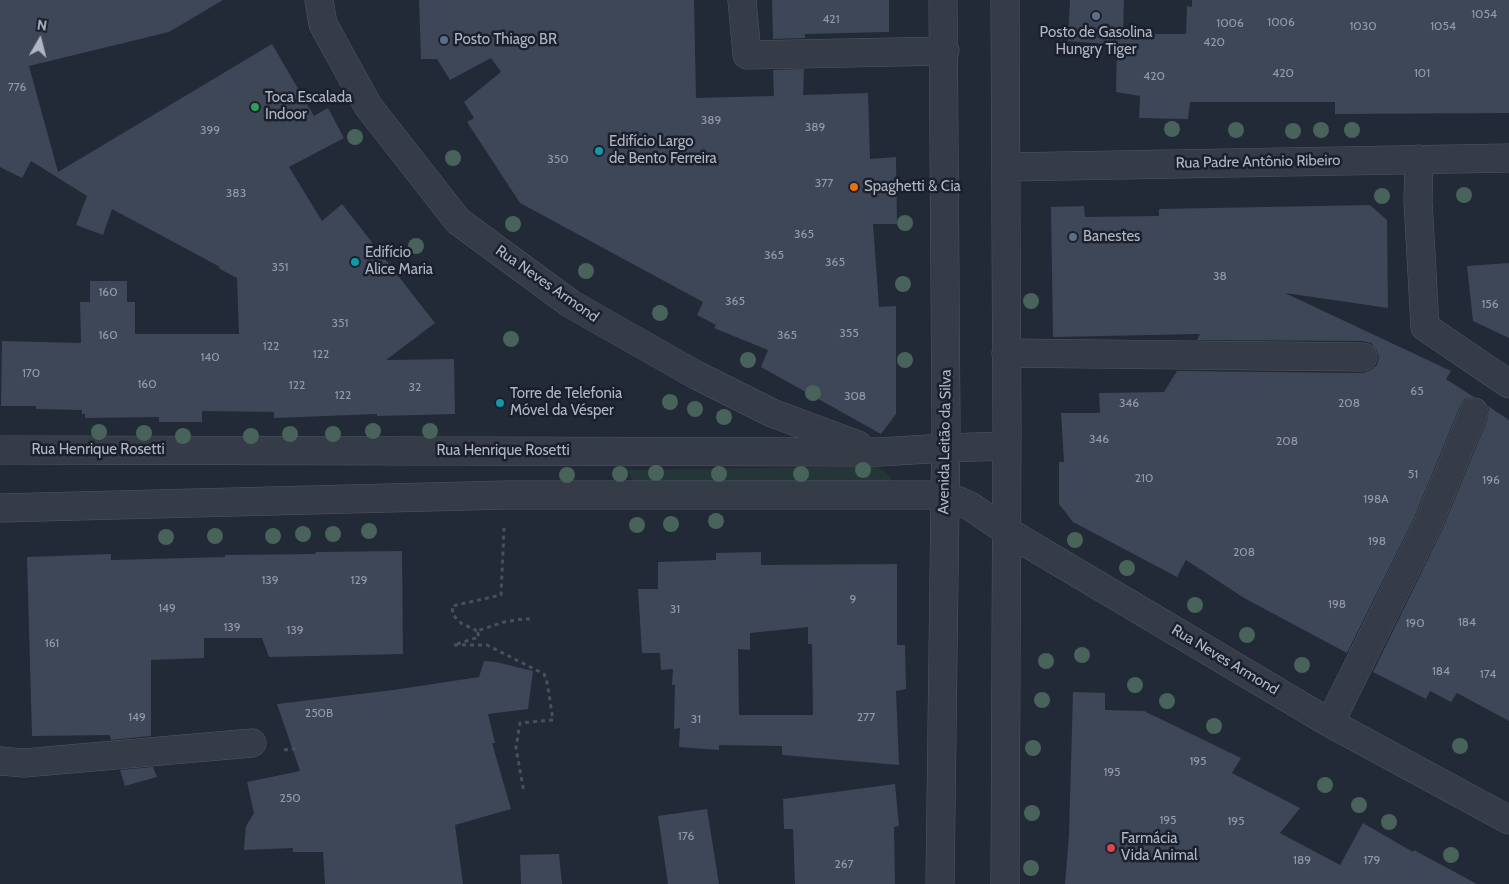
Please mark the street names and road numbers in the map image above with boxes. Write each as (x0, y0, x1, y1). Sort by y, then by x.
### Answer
street label: Rua Padre Antônio Ribeiro (1175, 152, 1341, 172)
street label: Rua Neves Armond (492, 242, 602, 326)
street label: Avenida Leitão da Silva (935, 369, 955, 515)
street label: Rua Henrique Rosetti (31, 441, 165, 459)
street label: Rua Henrique Rosetti (436, 442, 570, 460)
street label: Rua Neves Armond (1168, 621, 1282, 699)

